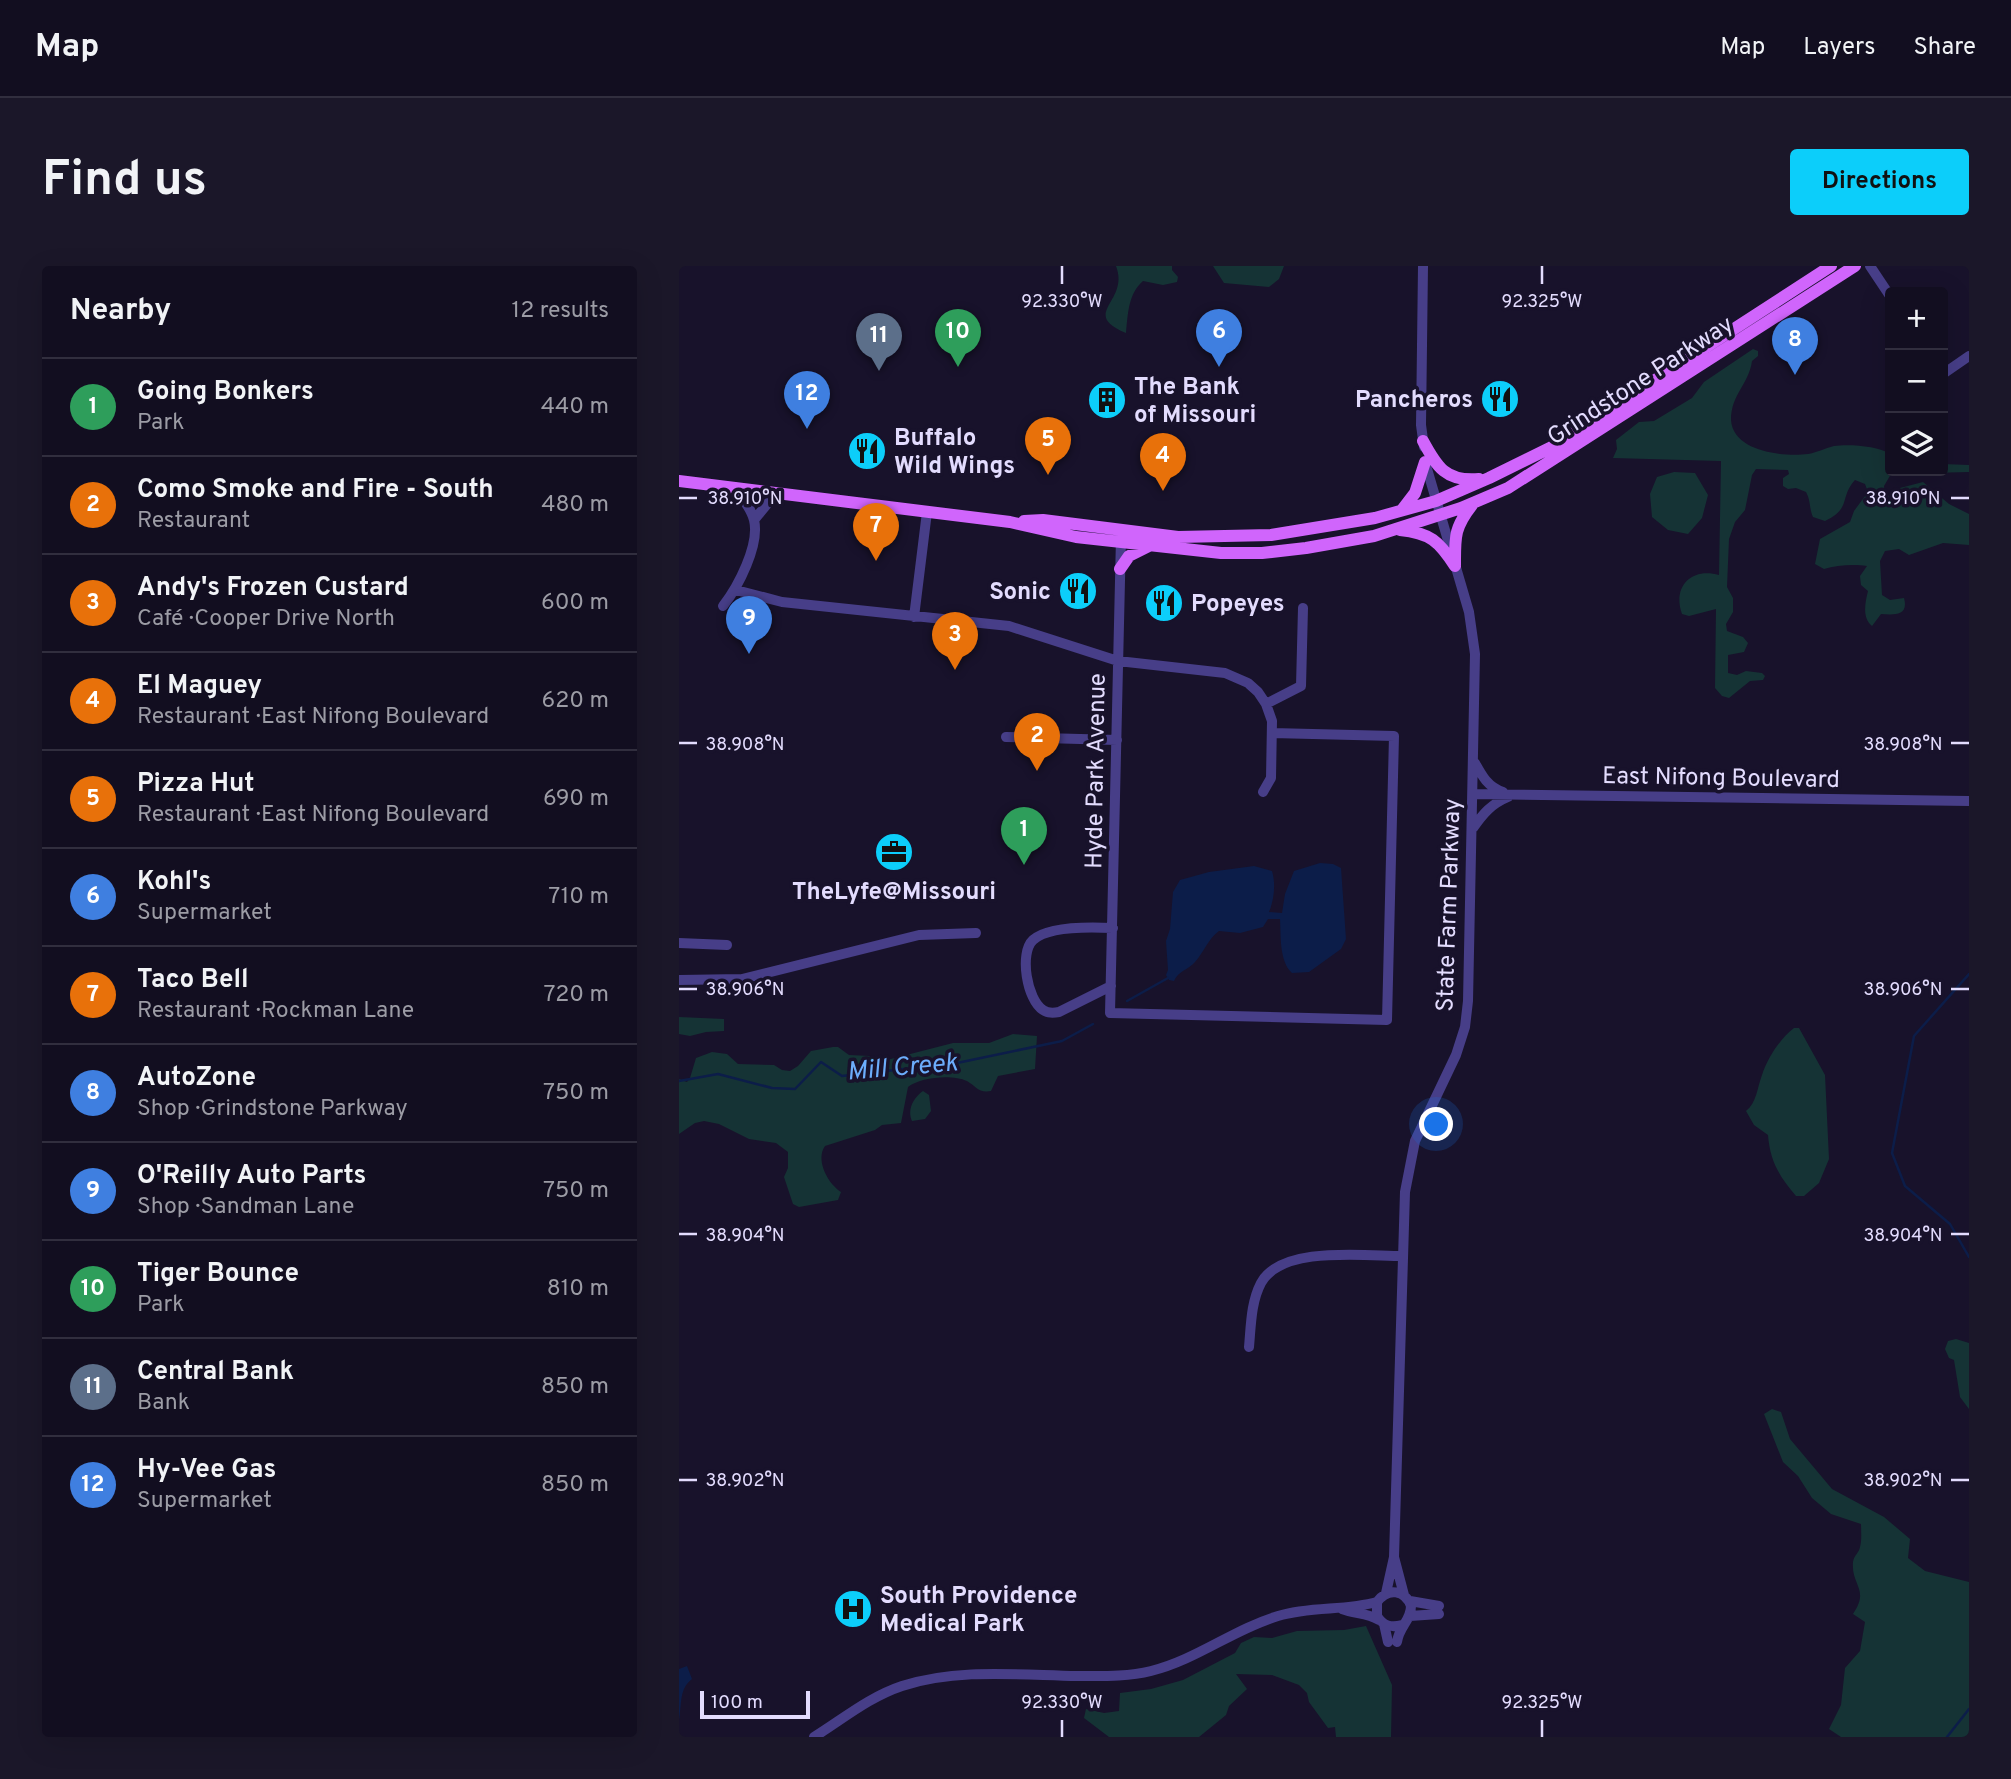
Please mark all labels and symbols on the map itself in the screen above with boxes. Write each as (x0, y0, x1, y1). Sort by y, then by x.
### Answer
text: 92.330°W (1021, 291, 1103, 314)
text: 92.325°W (1502, 291, 1582, 314)
pin: 10 (935, 309, 981, 367)
pin: 6 (1196, 309, 1242, 367)
street label: Grindstone Parkway (1542, 310, 1740, 453)
pin: 11 (856, 313, 902, 371)
pin: 8 (1772, 317, 1818, 375)
pin: 12 (784, 371, 830, 429)
place label: The Bank of Missouri (1134, 373, 1256, 431)
restaurant icon: Pancheros (1479, 378, 1521, 420)
building icon: The Bank of Missouri (1086, 379, 1128, 421)
place label: Pancheros (1355, 386, 1473, 416)
pin: 5 (1025, 417, 1071, 475)
place label: Buffalo Wild Wings (894, 424, 1015, 482)
restaurant icon: Buffalo Wild Wings (846, 430, 888, 472)
pin: 4 (1140, 433, 1186, 491)
text: 38.910°N (708, 488, 782, 511)
text: 38.910°N (1866, 488, 1940, 511)
pin: 7 (853, 503, 899, 561)
restaurant icon: Sonic (1057, 570, 1099, 612)
place label: Sonic (989, 578, 1051, 608)
restaurant icon: Popeyes (1143, 582, 1185, 624)
place label: Popeyes (1191, 590, 1285, 620)
pin: 9 (726, 596, 772, 654)
pin: 3 (932, 612, 978, 670)
street label: Hyde Park Avenue (1080, 673, 1114, 869)
pin: 2 (1014, 713, 1060, 771)
text: 38.908°N (705, 734, 785, 757)
text: 38.908°N (1863, 734, 1943, 757)
street label: East Nifong Boulevard (1602, 762, 1840, 796)
street label: State Farm Parkway (1431, 798, 1469, 1012)
pin: 1 (1001, 807, 1047, 865)
office icon: TheLyfe@Missouri (873, 831, 915, 873)
place label: TheLyfe@Missouri (792, 878, 996, 908)
text: 38.906°N (706, 979, 784, 1002)
text: 38.906°N (1864, 979, 1942, 1002)
water label: Mill Creek (845, 1047, 960, 1090)
your location (1419, 1107, 1453, 1141)
text: 38.904°N (705, 1225, 785, 1248)
text: 38.904°N (1863, 1225, 1943, 1248)
text: 38.902°N (705, 1470, 785, 1493)
text: 38.902°N (1863, 1470, 1943, 1493)
place label: South Providence Medical Park (880, 1582, 1077, 1640)
hospital icon: South Providence Medical Park (832, 1588, 874, 1630)
scale bar (700, 1688, 810, 1720)
text: 92.330°W (1021, 1692, 1103, 1715)
text: 92.325°W (1502, 1692, 1582, 1715)

